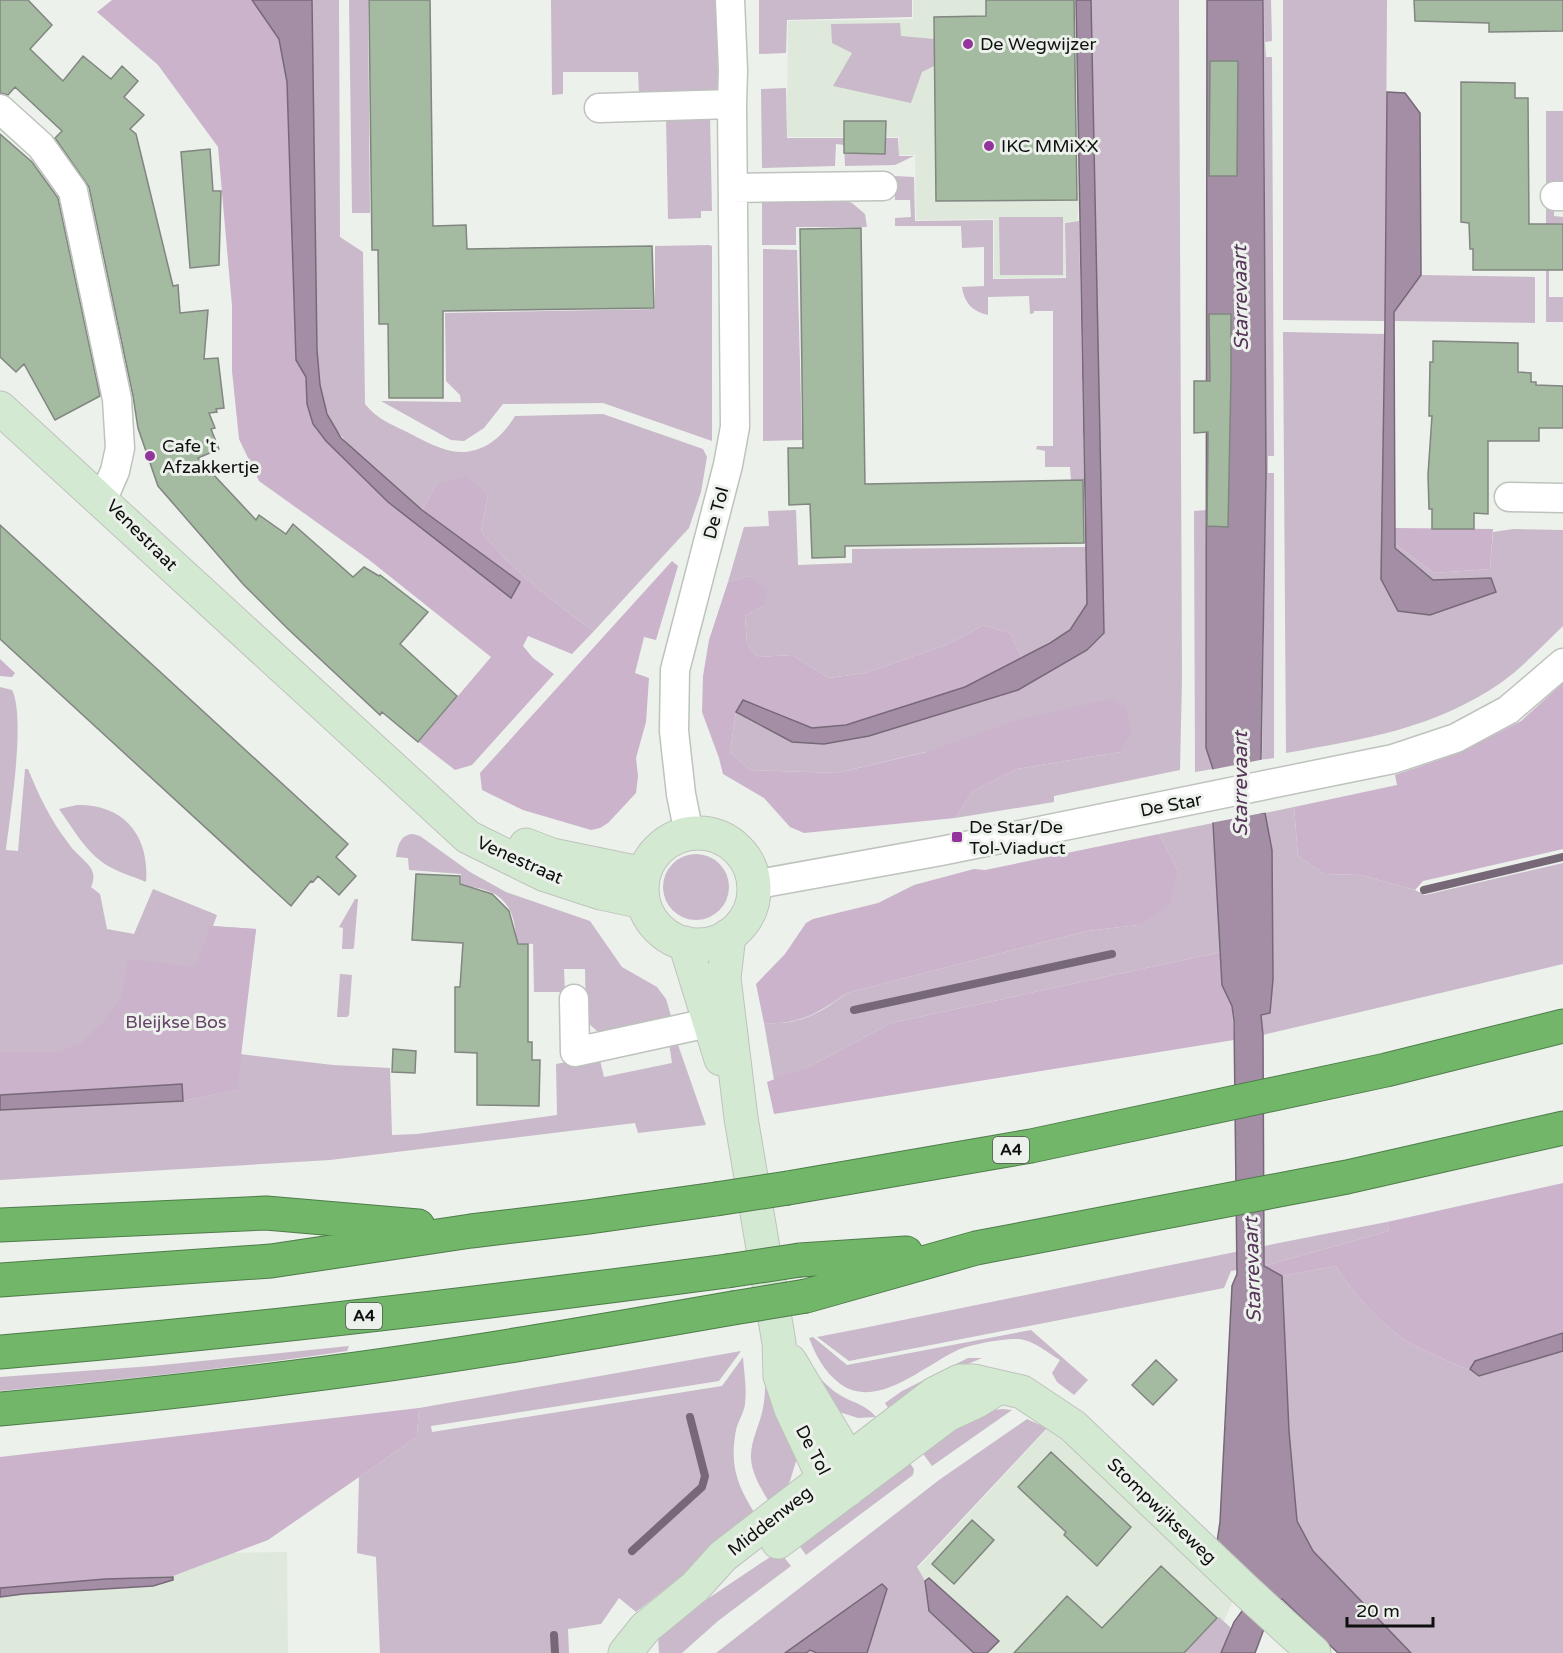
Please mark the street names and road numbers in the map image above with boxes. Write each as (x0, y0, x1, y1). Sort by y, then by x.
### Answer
street label: De Tol (698, 484, 734, 542)
street label: Venestraat (102, 495, 182, 575)
street label: De Star (1138, 788, 1204, 822)
street label: Venestraat (473, 831, 567, 889)
road number: A4 (993, 1137, 1029, 1163)
road number: A4 (346, 1303, 382, 1329)
street label: De Tol (791, 1421, 835, 1479)
street label: Stompwijkseweg (1103, 1453, 1221, 1569)
street label: Middenweg (723, 1481, 817, 1561)

